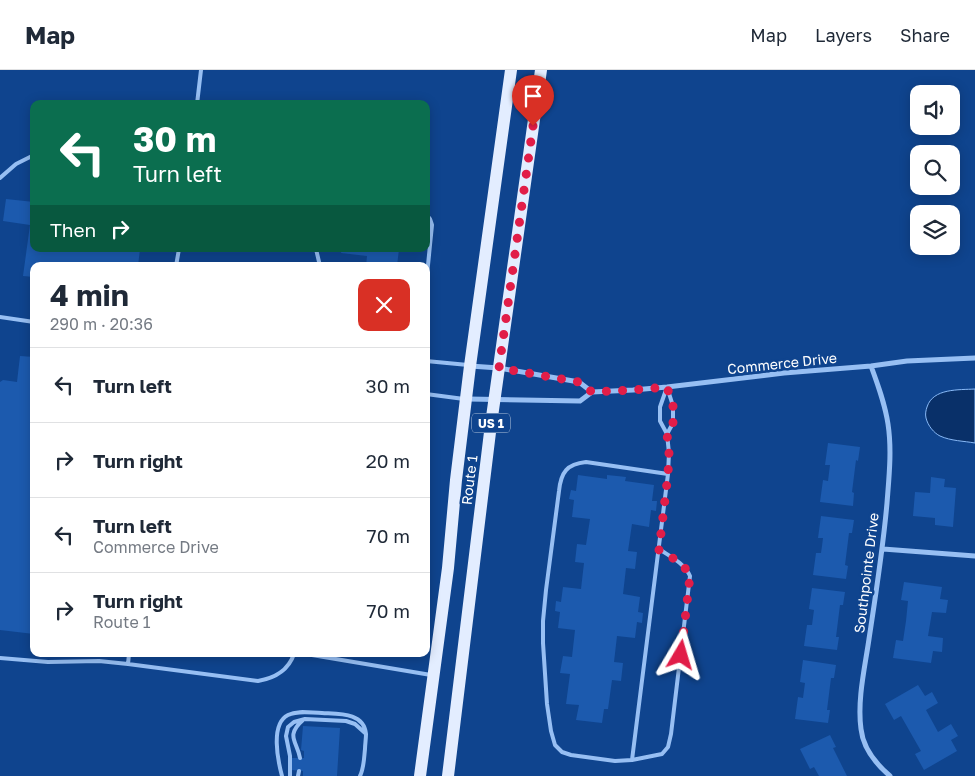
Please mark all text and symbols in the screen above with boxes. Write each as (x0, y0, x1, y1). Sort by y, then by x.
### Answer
text: Map (25, 20, 75, 49)
text: Map (750, 24, 787, 46)
text: Layers (815, 24, 872, 46)
text: Share (900, 24, 950, 46)
pin (512, 75, 554, 126)
icon: arrive (519, 82, 547, 110)
map controls (910, 85, 960, 255)
button: sound (910, 85, 960, 135)
text: 30 m (133, 118, 216, 160)
icon: left (50, 120, 115, 185)
button: search (910, 145, 960, 195)
text: Turn left (133, 160, 222, 187)
button: layers (910, 205, 960, 255)
icon: right (106, 215, 134, 243)
text: Then (50, 218, 96, 241)
text: 4 min (50, 277, 129, 313)
button: close (358, 279, 410, 331)
text: 290 m · 20:36 (50, 314, 153, 334)
street label: Commerce Drive (726, 349, 838, 377)
icon: left (50, 371, 78, 399)
text: Turn left (93, 374, 172, 397)
text: 30 m (366, 374, 410, 397)
road number: US 1 (472, 413, 510, 432)
icon: right (50, 446, 78, 474)
text: Turn right (93, 449, 183, 472)
text: 20 m (366, 449, 410, 472)
street label: Route 1 (458, 454, 481, 506)
street label: Southpointe Drive (850, 512, 882, 634)
text: Turn left (93, 514, 172, 537)
icon: left (50, 521, 78, 549)
text: 70 m (367, 524, 410, 547)
text: Commerce Drive (93, 537, 219, 557)
text: Turn right (93, 589, 183, 612)
icon: right (50, 596, 78, 624)
text: 70 m (367, 599, 410, 622)
text: Route 1 (93, 612, 150, 632)
position arrow (654, 628, 706, 680)

